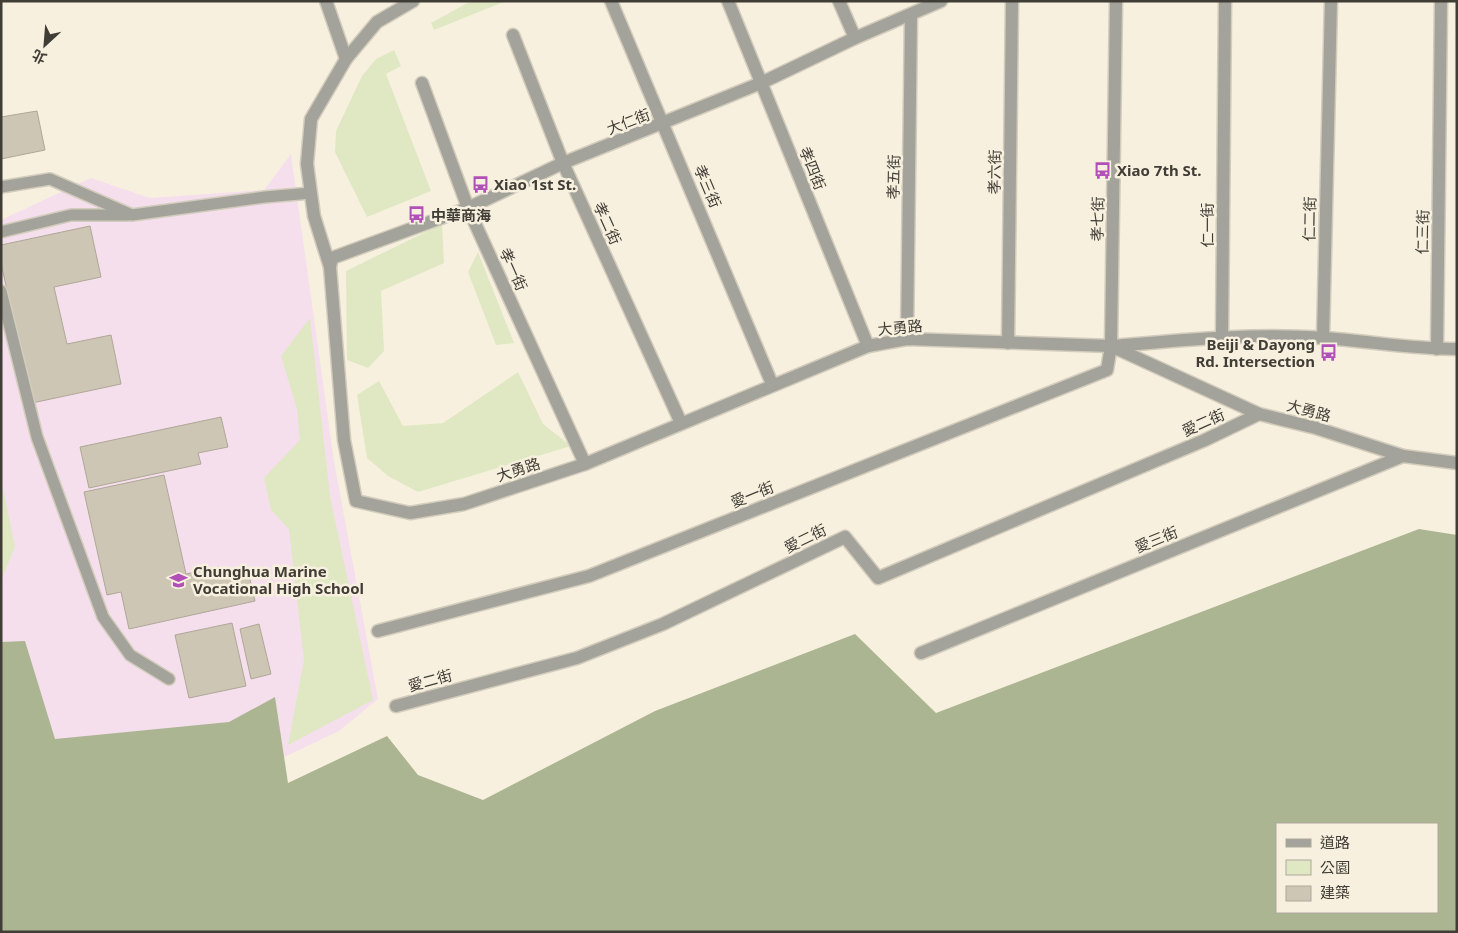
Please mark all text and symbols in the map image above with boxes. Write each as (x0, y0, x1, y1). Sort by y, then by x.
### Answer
north arrow (20, 20, 70, 70)
text: 北 (29, 46, 50, 69)
street label: 大仁街 (603, 104, 653, 138)
street label: 孝四街 (795, 143, 831, 193)
street label: 孝六街 (984, 149, 1004, 195)
street label: 孝五街 (883, 154, 903, 200)
bus stop icon: Xiao 7th St. (1093, 160, 1113, 180)
place label: Xiao 7th St. (1117, 160, 1202, 180)
street label: 孝三街 (690, 161, 726, 211)
bus stop icon: Xiao 1st St. (470, 174, 490, 194)
place label: Xiao 1st St. (494, 174, 576, 194)
street label: 孝七街 (1087, 196, 1107, 242)
street label: 仁二街 (1299, 196, 1319, 242)
street label: 孝二街 (590, 198, 626, 248)
street label: 仁一街 (1197, 202, 1217, 248)
bus stop icon: 中華商海 (407, 205, 427, 225)
place label: 中華商海 (431, 205, 491, 225)
street label: 仁三街 (1412, 209, 1432, 255)
street label: 孝一街 (496, 244, 532, 294)
street label: 大勇路 (877, 315, 923, 339)
place label: Beiji & Dayong Rd. Intersection (1195, 334, 1315, 371)
bus stop icon: Beiji & Dayong Rd. Intersection (1319, 343, 1339, 363)
street label: 大勇路 (1285, 395, 1333, 425)
street label: 愛二街 (1178, 404, 1228, 440)
street label: 大勇路 (494, 453, 542, 485)
street label: 愛一街 (727, 476, 777, 512)
street label: 愛二街 (780, 519, 830, 557)
street label: 愛三街 (1131, 521, 1181, 557)
place label: Chunghua Marine Vocational High School (193, 561, 364, 598)
school or university icon: Chunghua Marine Vocational High School (169, 570, 189, 590)
street label: 愛二街 (406, 665, 454, 695)
legend (1276, 823, 1438, 913)
text: 道路 (1320, 832, 1350, 852)
text: 公園 (1320, 857, 1350, 877)
text: 建築 (1320, 882, 1350, 902)

